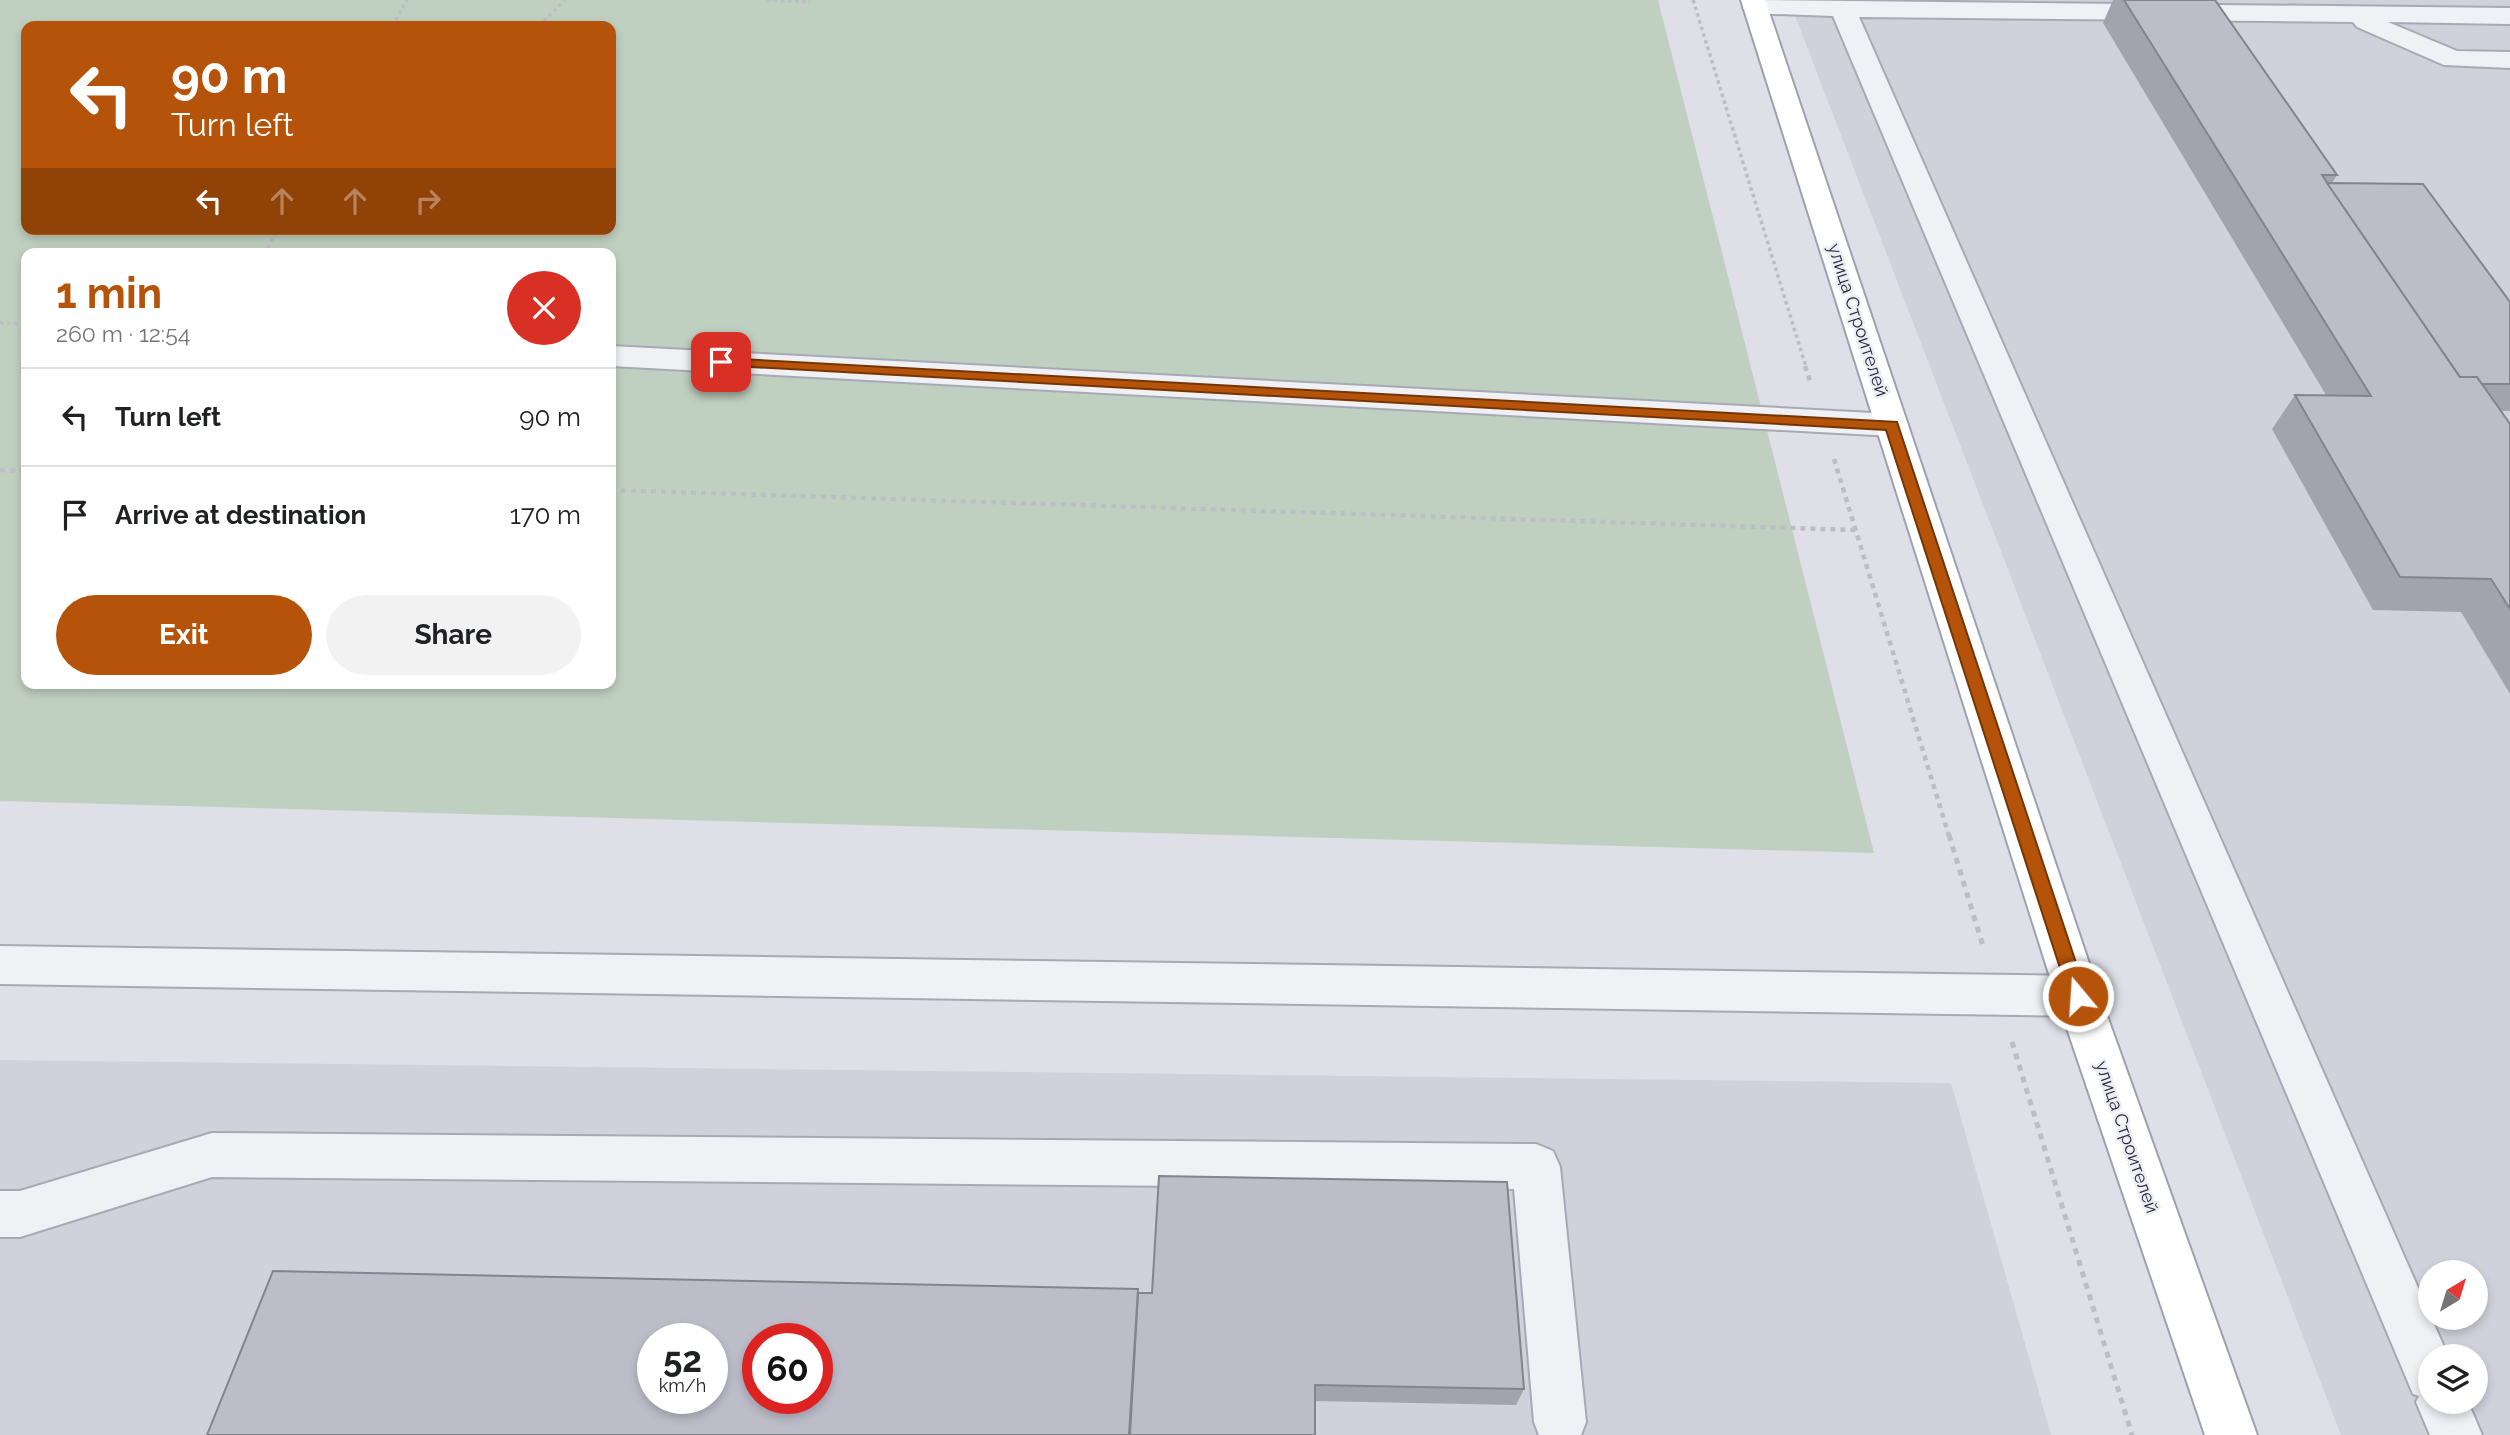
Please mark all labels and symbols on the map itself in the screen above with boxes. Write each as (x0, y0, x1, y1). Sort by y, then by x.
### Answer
street label: улица Строителей (1824, 241, 1893, 399)
pin (691, 332, 751, 392)
position arrow (2041, 959, 2115, 1033)
street label: улица Строителей (2092, 1058, 2163, 1216)
north arrow (2418, 1260, 2488, 1330)
speed limit sign: 60 (742, 1323, 833, 1414)

